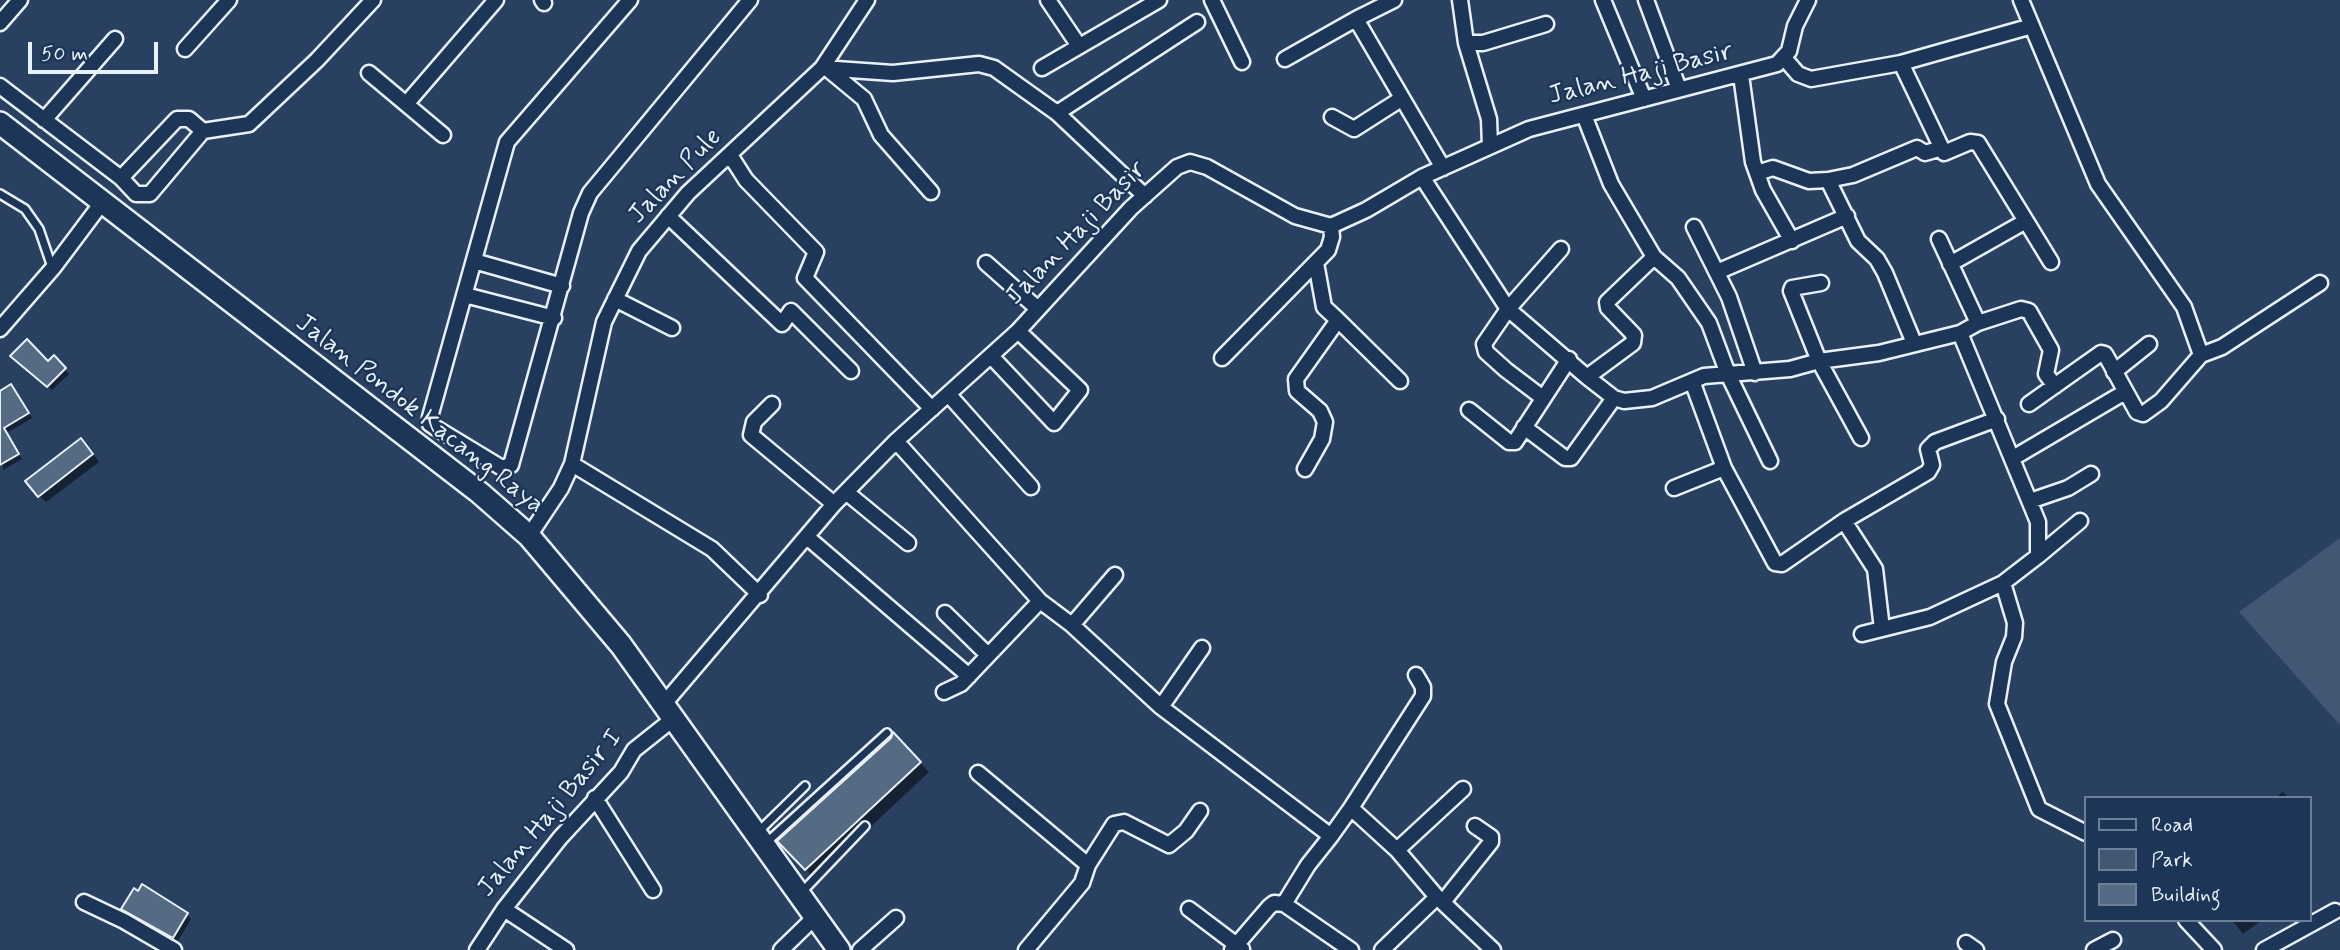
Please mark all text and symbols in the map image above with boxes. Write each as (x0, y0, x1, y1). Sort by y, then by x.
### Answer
scale bar (32, 28, 161, 72)
street label: Jalan Haji Basir (1546, 37, 1736, 113)
text: 50 m (41, 40, 88, 68)
street label: Jalan Pule (623, 123, 729, 231)
street label: Jalan Haji Basir (1000, 155, 1154, 313)
street label: Jalan Pondok Kacang Raya (289, 308, 549, 522)
street label: Jalan Haji Basir I (472, 724, 630, 904)
legend (2084, 796, 2312, 922)
text: Road (2151, 811, 2193, 839)
text: Park (2151, 846, 2193, 874)
text: Building (2151, 881, 2221, 909)

